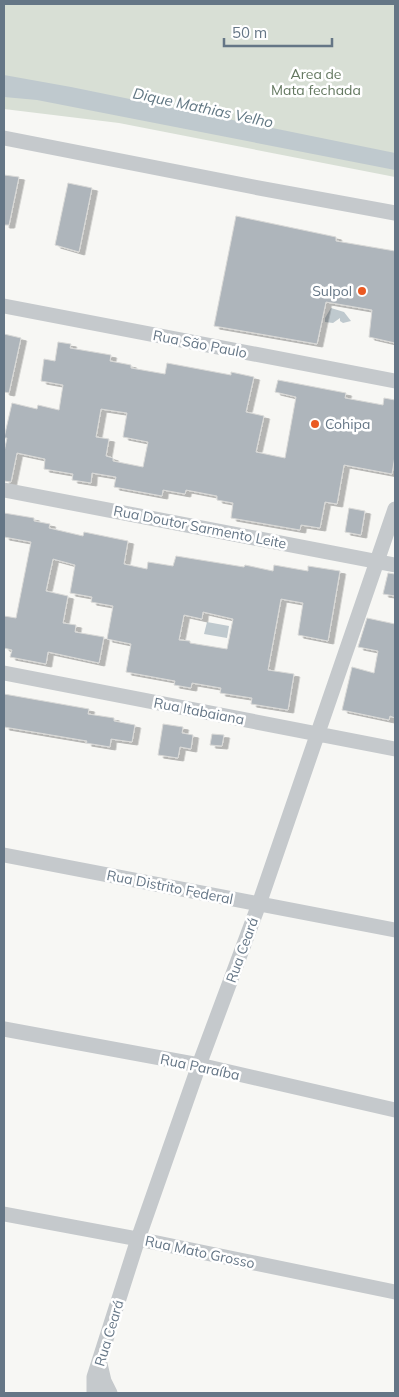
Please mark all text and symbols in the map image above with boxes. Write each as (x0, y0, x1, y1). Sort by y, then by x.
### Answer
scale bar (224, 15, 332, 47)
text: 50 m (232, 23, 267, 42)
park label: Area de Mata fechada (271, 65, 361, 99)
water label: Dique Mathias Velho (131, 83, 275, 132)
place label: Sulpol (312, 282, 352, 300)
marker: Sulpol (356, 285, 368, 297)
street label: Rua São Paulo (152, 326, 248, 362)
place label: Cohipa (325, 415, 370, 433)
marker: Cohipa (309, 418, 321, 430)
street label: Rua Doutor Sarmento Leite (112, 501, 288, 553)
street label: Rua Itabaiana (152, 693, 246, 729)
street label: Rua Distrito Federal (105, 866, 235, 908)
street label: Rua Ceará (222, 915, 262, 985)
street label: Rua Paraíba (159, 1050, 241, 1084)
street label: Rua Mato Grosso (143, 1232, 257, 1272)
street label: Rua Ceará (90, 1298, 128, 1368)

